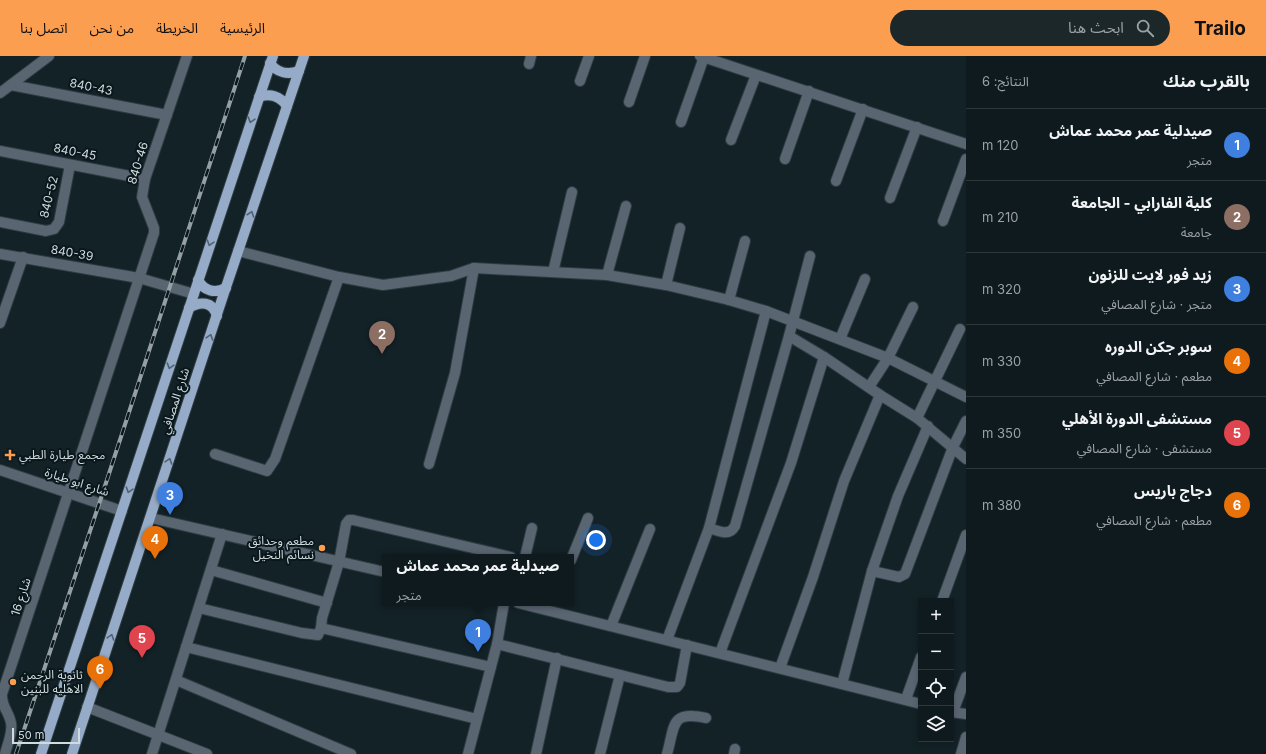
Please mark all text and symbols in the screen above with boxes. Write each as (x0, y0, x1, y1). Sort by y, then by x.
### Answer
search box (890, 10, 1170, 46)
icon: search (1134, 17, 1156, 39)
text: Trailo (1194, 17, 1246, 40)
text: ابحث هنا (1068, 18, 1124, 37)
text: اتصل بنا (20, 19, 68, 36)
text: من نحن (90, 19, 134, 36)
text: الخريطة (156, 19, 198, 36)
text: الرئيسية (220, 19, 265, 36)
text: بالقرب منك (1163, 71, 1250, 91)
text: النتائج: 6 (982, 73, 1029, 89)
street label: 840-43 (68, 75, 114, 98)
one-way arrow (248, 116, 256, 123)
text: صيدلية عمر محمد عماش (1049, 121, 1212, 140)
text: 120 m (982, 137, 1018, 153)
text: 1 (1234, 137, 1240, 153)
street label: 840-45 (52, 140, 98, 163)
street label: 840-46 (124, 140, 151, 186)
text: متجر (1187, 152, 1212, 168)
street label: 840-52 (36, 174, 61, 220)
text: كلية الفارابي - الجامعة (1072, 193, 1212, 212)
text: 210 m (982, 209, 1018, 225)
text: 2 (1233, 209, 1241, 225)
one-way arrow (246, 210, 255, 217)
text: جامعة (1181, 224, 1212, 240)
one-way arrow (207, 239, 215, 246)
street label: 840-39 (50, 241, 95, 264)
text: زيد فور لايت للزنون (1088, 265, 1212, 284)
text: 320 m (982, 281, 1021, 297)
text: 3 (1233, 281, 1241, 297)
text: متجر · شارع المصافي (1101, 296, 1212, 312)
pin: 2 (369, 321, 395, 354)
one-way arrow (205, 334, 213, 341)
text: سوبر جكن الدوره (1105, 337, 1212, 356)
text: 330 m (982, 353, 1021, 369)
text: 4 (1233, 353, 1241, 369)
one-way arrow (166, 363, 174, 370)
street label: شارع المصافي (157, 366, 195, 437)
text: مطعم · شارع المصافي (1096, 368, 1212, 384)
text: مستشفى الدورة الأهلي (1062, 409, 1212, 428)
text: 350 m (982, 425, 1021, 441)
text: 5 (1233, 425, 1241, 441)
text: مستشفى · شارع المصافي (1077, 440, 1212, 456)
place label: مجمع طيارة الطبي (19, 447, 105, 465)
marker: مجمع طيارة الطبي (4, 449, 16, 461)
one-way arrow (164, 457, 173, 464)
street label: شارع ابو طيارة (42, 464, 111, 501)
text: دجاج باريس (1134, 481, 1212, 500)
pin: 3 (157, 482, 183, 515)
one-way arrow (126, 486, 134, 493)
text: 380 m (982, 497, 1021, 513)
text: 6 (1233, 497, 1241, 513)
text: مطعم · شارع المصافي (1096, 512, 1212, 528)
pin: 4 (142, 526, 168, 559)
your location (586, 530, 606, 550)
place label: مطعم وحدائق نسائم النخيل (248, 533, 314, 564)
marker: مطعم وحدائق نسائم النخيل (317, 543, 327, 553)
popup (382, 554, 574, 606)
text: صيدلية عمر محمد عماش (397, 556, 559, 575)
street label: شارع 16 (7, 576, 36, 618)
text: متجر (397, 587, 422, 603)
map controls (918, 598, 954, 742)
button: + (918, 598, 954, 634)
pin: 1 (465, 619, 491, 652)
pin: 5 (129, 625, 155, 658)
one-way arrow (106, 634, 114, 641)
button: − (918, 634, 954, 670)
pin: 6 (87, 656, 113, 689)
place label: ثانوية الرحمن الاهليه للبنين (21, 667, 83, 696)
button: locate (918, 670, 954, 706)
marker: ثانوية الرحمن الاهليه للبنين (8, 677, 18, 687)
button: layers (918, 706, 954, 742)
scale bar (12, 726, 80, 745)
text: 50 m (18, 728, 44, 742)

